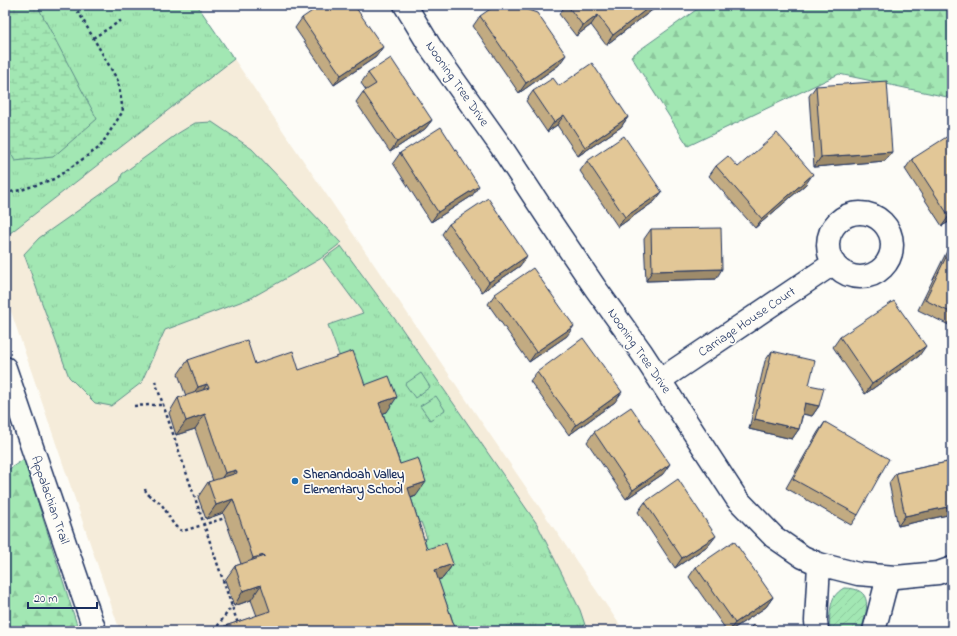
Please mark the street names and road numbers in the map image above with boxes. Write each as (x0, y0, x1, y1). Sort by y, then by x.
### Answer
street label: Nooning Tree Drive (420, 38, 494, 131)
street label: Carriage House Court (695, 282, 800, 362)
street label: Nooning Tree Drive (602, 305, 676, 398)
street label: Appalachian Trail (26, 453, 74, 547)

